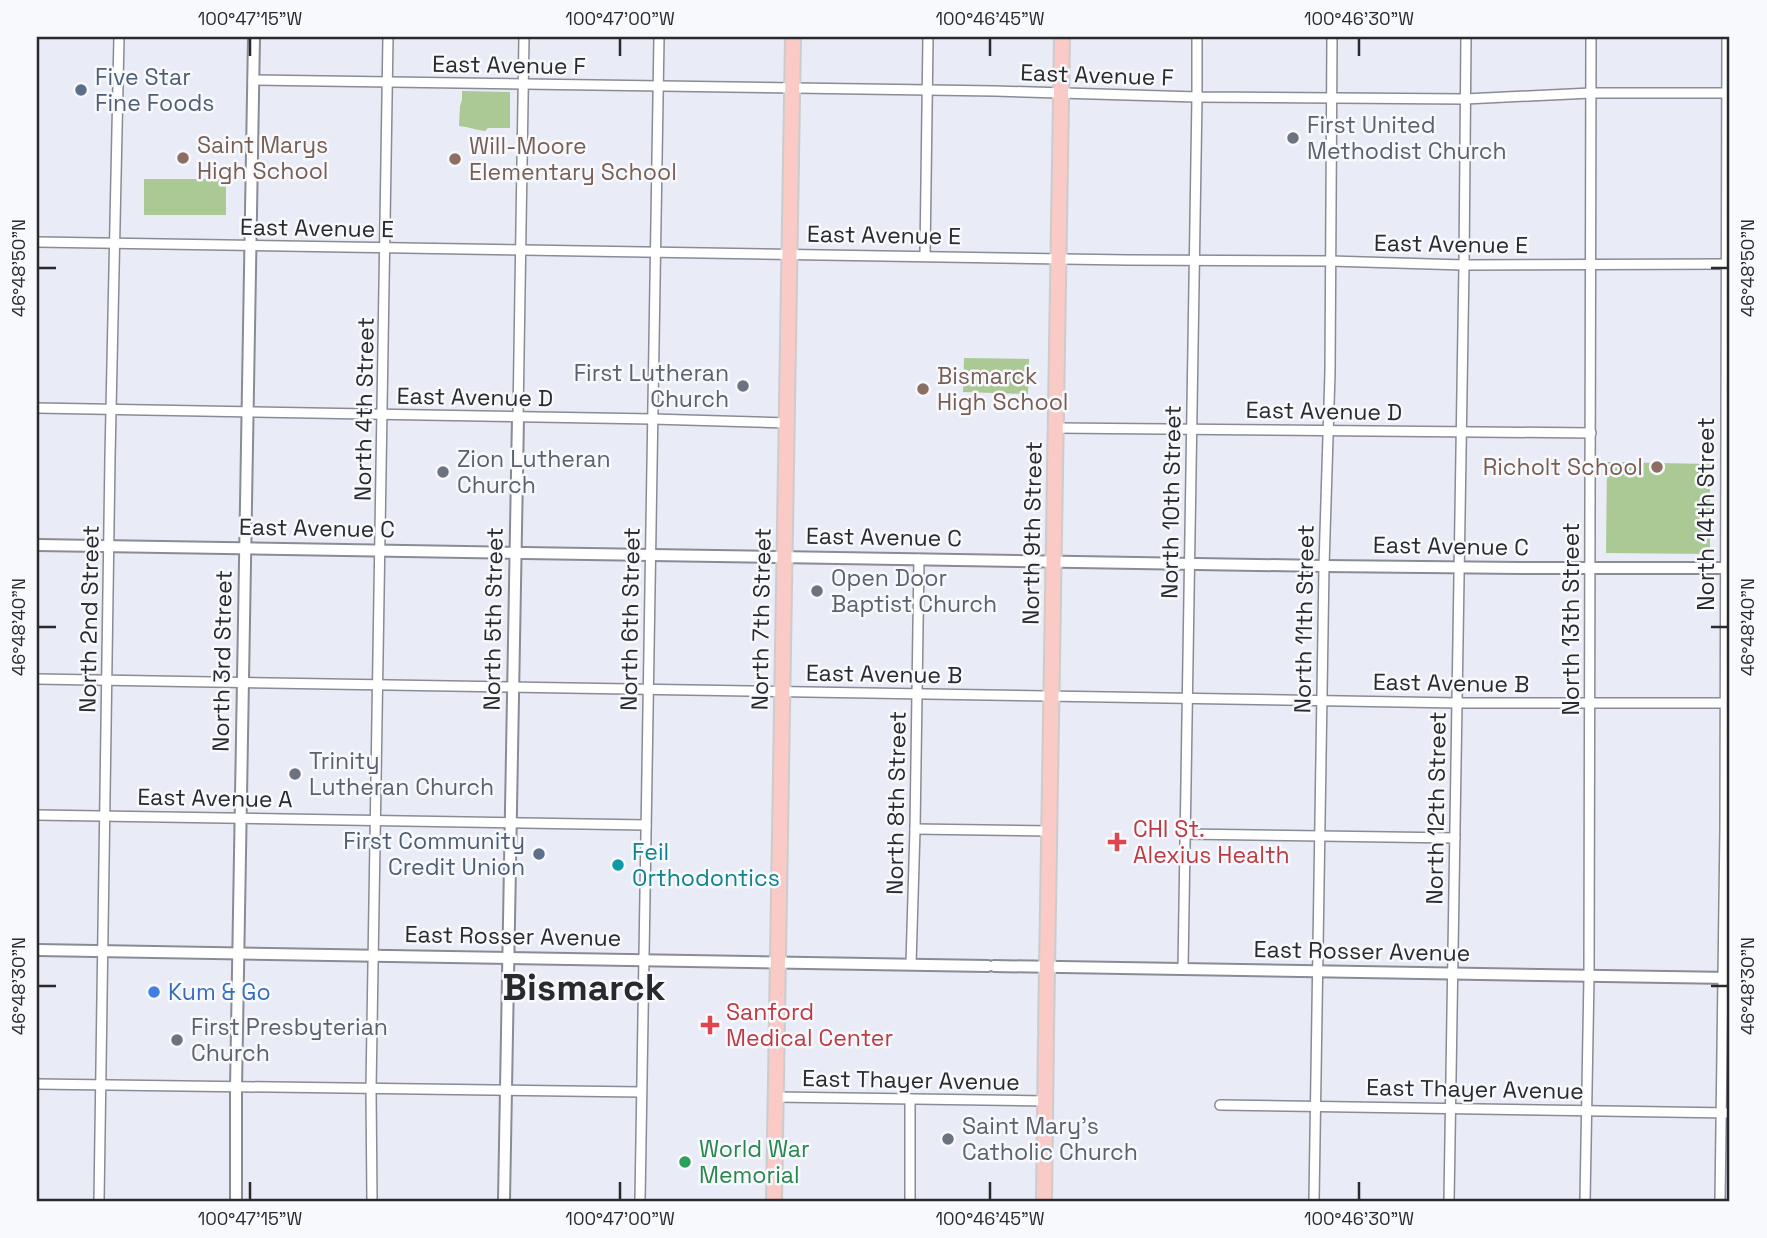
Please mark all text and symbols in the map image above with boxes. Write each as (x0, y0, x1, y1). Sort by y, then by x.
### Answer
text: 100°47'15"W (198, 7, 302, 30)
text: 100°47'00"W (565, 7, 675, 30)
text: 100°46'45"W (936, 7, 1045, 30)
text: 100°46'30"W (1304, 7, 1414, 30)
street label: East Avenue F (432, 49, 586, 81)
street label: East Avenue F (1020, 57, 1174, 93)
place label: Five Star Fine Foods (95, 62, 214, 118)
marker: Five Star Fine Foods (73, 82, 89, 98)
place label: First United Methodist Church (1307, 110, 1507, 166)
place label: Saint Marys High School (197, 130, 329, 186)
marker: First United Methodist Church (1285, 130, 1301, 146)
place label: Will-Moore Elementary School (469, 131, 677, 187)
marker: Saint Marys High School (175, 150, 191, 166)
marker: Will-Moore Elementary School (447, 151, 463, 167)
street label: East Avenue E (240, 212, 394, 244)
text: 46°48'50"N (7, 219, 30, 317)
street label: East Avenue E (807, 219, 961, 251)
text: 46°48'50"N (1736, 219, 1759, 317)
street label: East Avenue E (1374, 228, 1528, 260)
street label: North 4th Street (347, 317, 381, 501)
place label: First Lutheran Church (574, 358, 729, 414)
place label: Bismarck High School (937, 361, 1069, 417)
marker: First Lutheran Church (735, 378, 751, 394)
street label: East Avenue D (396, 381, 554, 413)
marker: Bismarck High School (915, 381, 931, 397)
street label: East Avenue D (1245, 395, 1403, 427)
street label: North 10th Street (1154, 405, 1188, 599)
street label: North 14th Street (1691, 417, 1721, 611)
street label: North 9th Street (1015, 441, 1049, 625)
place label: Zion Lutheran Church (457, 444, 611, 500)
place label: Richolt School (1483, 452, 1643, 482)
marker: Richolt School (1649, 459, 1665, 475)
marker: Zion Lutheran Church (435, 464, 451, 480)
street label: East Avenue C (239, 512, 395, 544)
street label: East Avenue C (806, 521, 962, 553)
street label: North 13th Street (1556, 522, 1586, 716)
street label: North 11th Street (1287, 524, 1321, 714)
street label: North 2nd Street (72, 525, 106, 713)
street label: North 5th Street (476, 527, 510, 711)
street label: North 6th Street (613, 527, 647, 711)
street label: North 7th Street (744, 527, 778, 711)
street label: East Avenue C (1373, 530, 1529, 562)
place label: Open Door Baptist Church (831, 563, 997, 619)
street label: North 3rd Street (205, 570, 239, 752)
text: 46°48'40"N (7, 578, 30, 676)
text: 46°48'40"N (1736, 578, 1759, 676)
marker: Open Door Baptist Church (809, 583, 825, 599)
street label: East Avenue B (806, 658, 962, 690)
street label: East Avenue B (1373, 667, 1529, 699)
street label: North 8th Street (879, 711, 913, 895)
street label: North 12th Street (1419, 711, 1453, 905)
place label: Trinity Lutheran Church (309, 746, 494, 802)
marker: Trinity Lutheran Church (287, 766, 303, 782)
street label: East Avenue A (137, 782, 293, 814)
place label: CHI St. Alexius Health (1133, 814, 1290, 870)
place label: First Community Credit Union (343, 826, 525, 882)
marker: CHI St. Alexius Health (1107, 832, 1127, 852)
place label: Feil Orthodontics (632, 837, 780, 893)
marker: First Community Credit Union (531, 846, 547, 862)
marker: Feil Orthodontics (610, 857, 626, 873)
street label: East Rosser Avenue (404, 919, 622, 953)
street label: East Rosser Avenue (1253, 934, 1471, 968)
text: 46°48'30"N (7, 937, 30, 1035)
text: 46°48'30"N (1736, 937, 1759, 1035)
district label: Bismarck (502, 964, 666, 1011)
place label: Kum & Go (168, 977, 271, 1007)
marker: Kum & Go (146, 984, 162, 1000)
place label: Sanford Medical Center (726, 997, 893, 1053)
place label: First Presbyterian Church (191, 1012, 388, 1068)
marker: Sanford Medical Center (700, 1015, 720, 1035)
marker: First Presbyterian Church (169, 1032, 185, 1048)
street label: East Thayer Avenue (802, 1063, 1020, 1097)
street label: East Thayer Avenue (1366, 1072, 1584, 1106)
place label: Saint Mary's Catholic Church (962, 1111, 1138, 1167)
marker: Saint Mary's Catholic Church (940, 1131, 956, 1147)
place label: World War Memorial (699, 1134, 810, 1190)
marker: World War Memorial (677, 1154, 693, 1170)
text: 100°47'15"W (198, 1207, 302, 1230)
text: 100°47'00"W (565, 1207, 675, 1230)
text: 100°46'45"W (936, 1207, 1045, 1230)
text: 100°46'30"W (1304, 1207, 1414, 1230)

